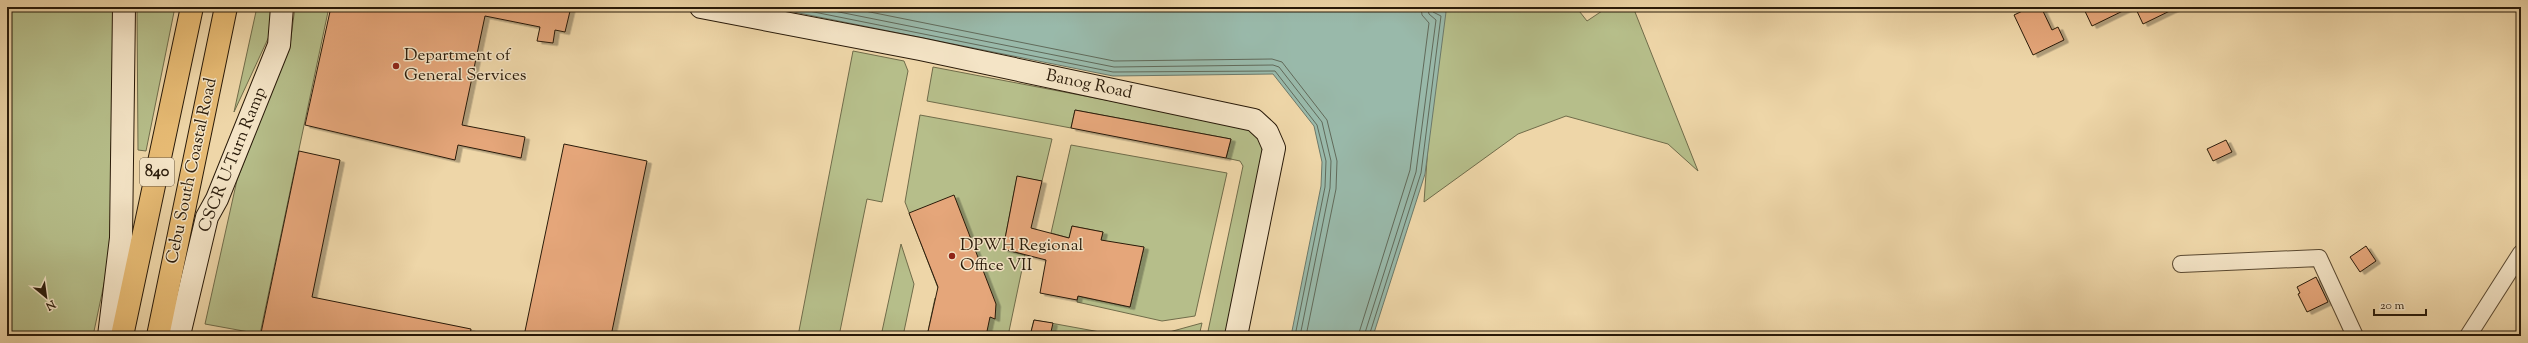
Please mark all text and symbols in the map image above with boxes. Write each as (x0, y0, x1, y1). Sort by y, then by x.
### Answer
place label: Department of General Services (404, 44, 527, 88)
marker: Department of General Services (391, 61, 401, 71)
street label: Banog Road (1044, 64, 1135, 106)
street label: Cebu South Coastal Road (161, 75, 224, 266)
street label: CSCR U-Turn Ramp (193, 84, 273, 236)
road number: 840 (140, 158, 174, 186)
place label: DPWH Regional Office VII (960, 234, 1083, 278)
marker: DPWH Regional Office VII (947, 251, 957, 261)
north arrow (26, 277, 66, 317)
scale bar (2374, 291, 2426, 317)
text: N (42, 295, 59, 314)
text: 20 m (2380, 297, 2405, 315)

